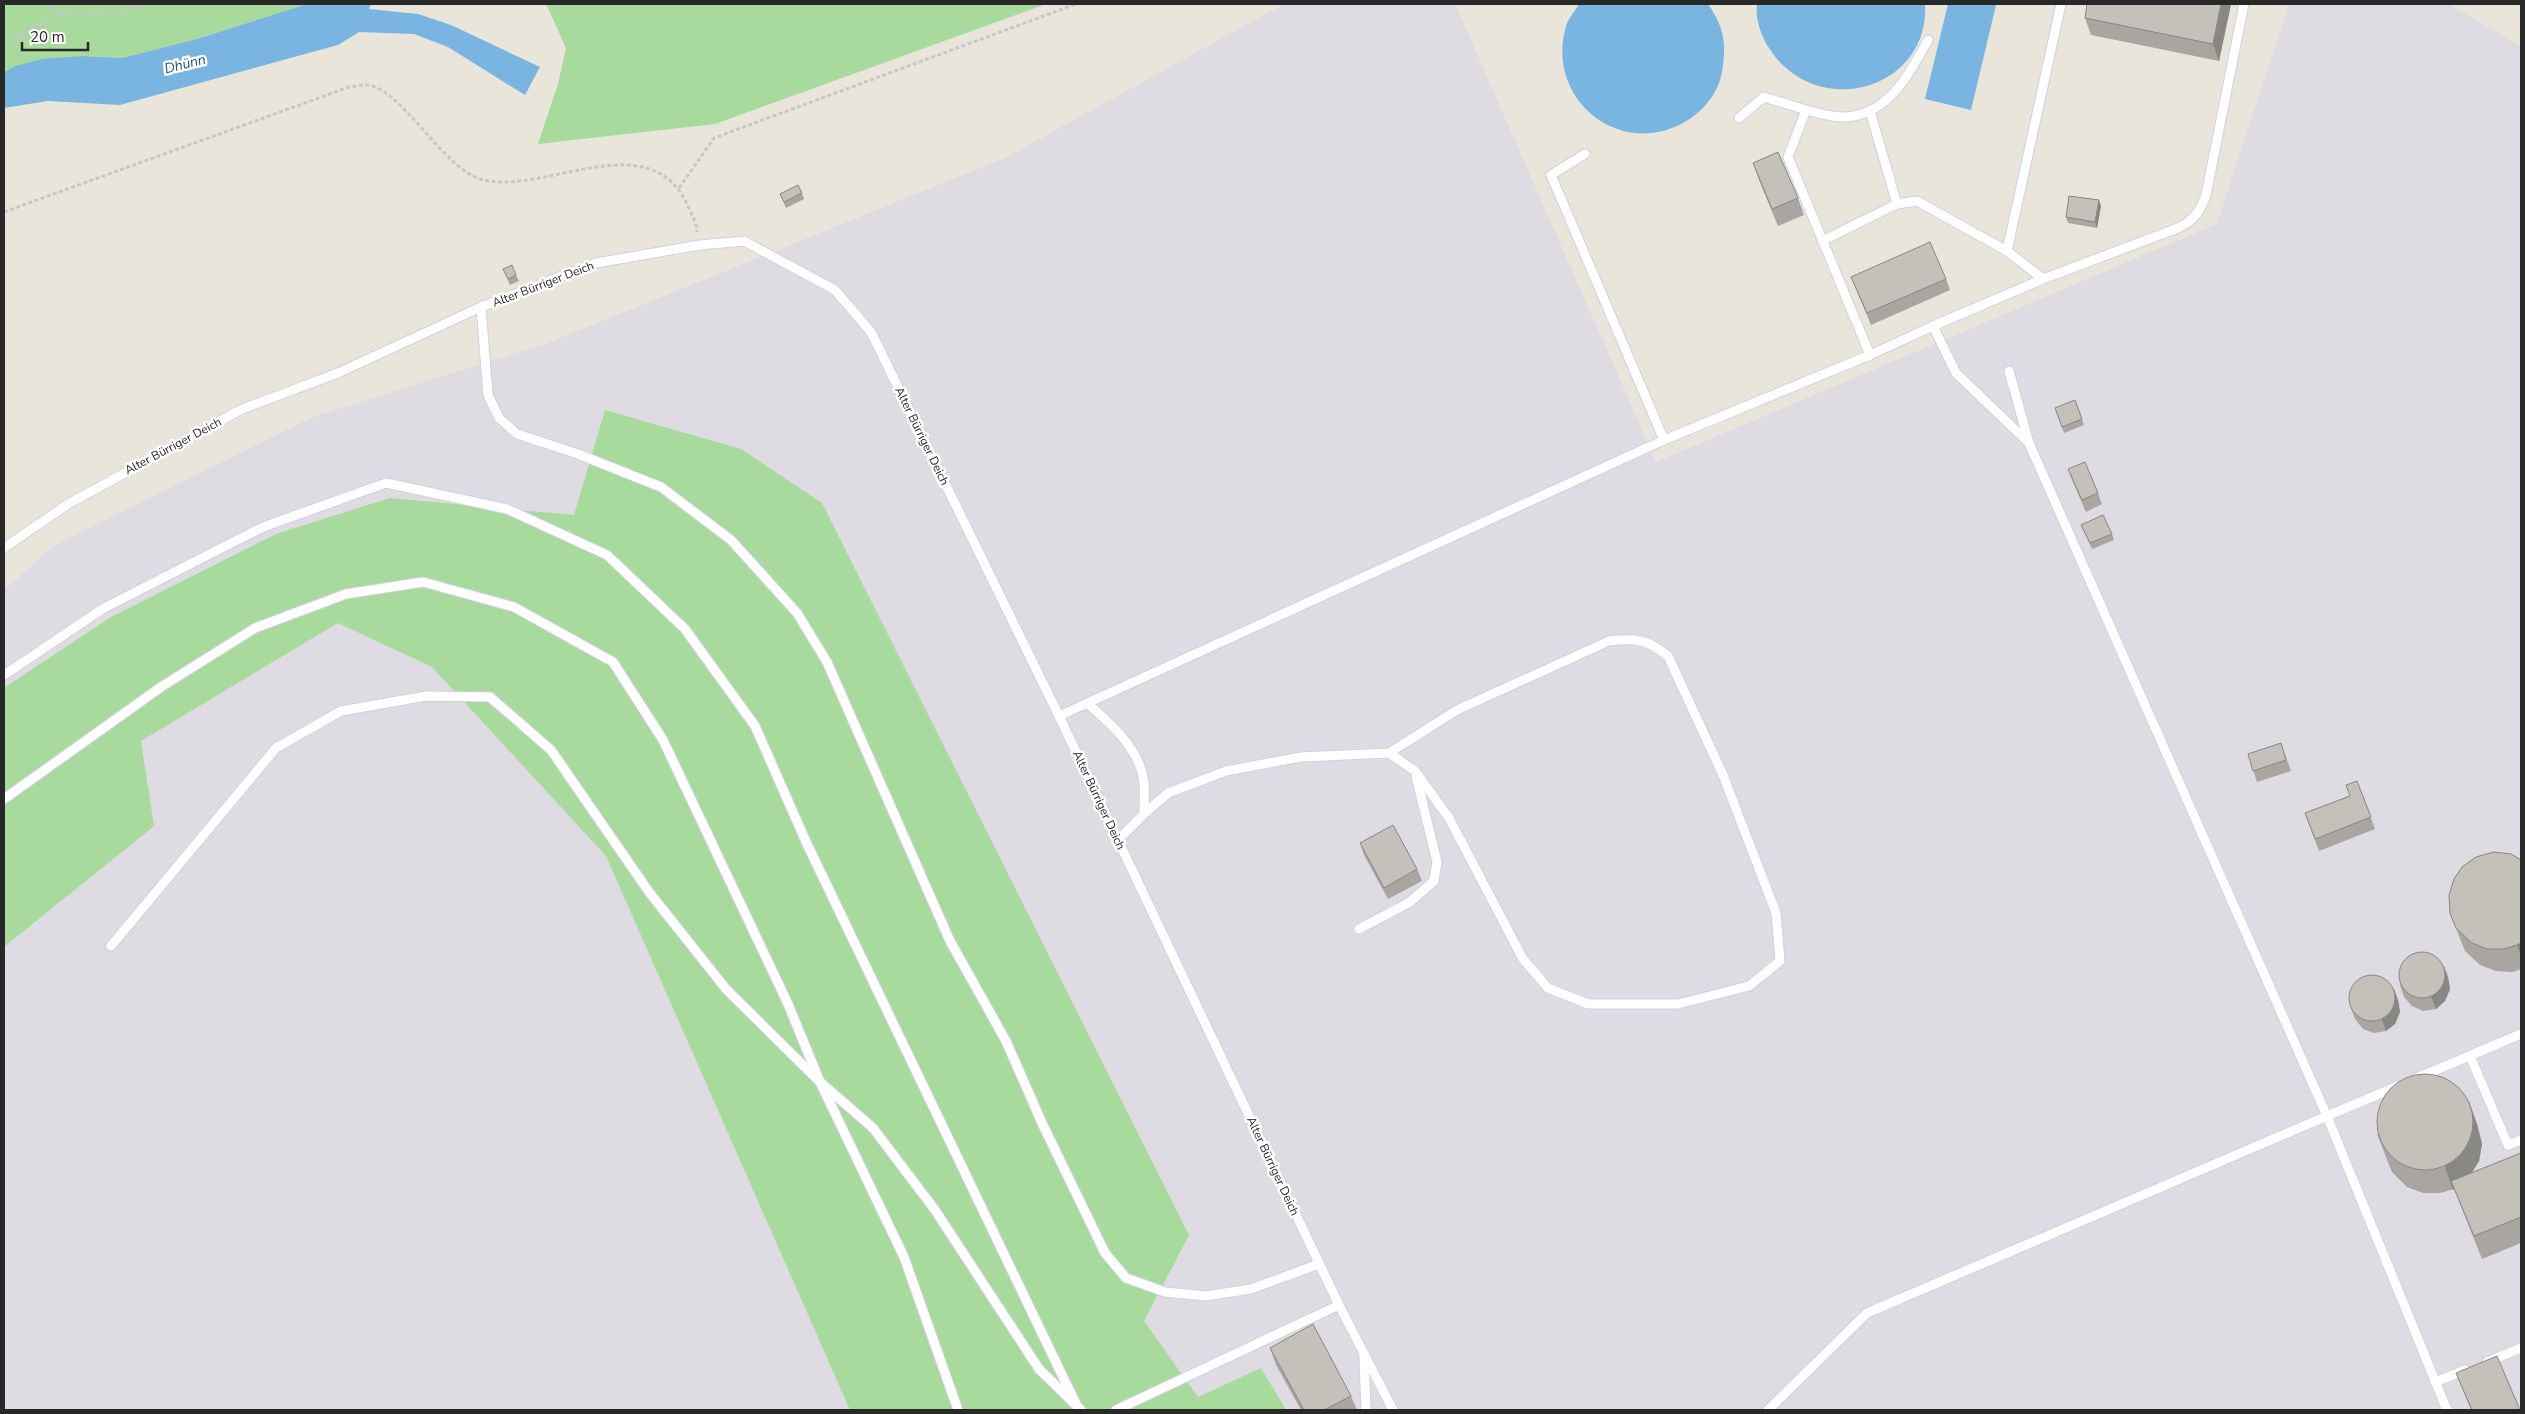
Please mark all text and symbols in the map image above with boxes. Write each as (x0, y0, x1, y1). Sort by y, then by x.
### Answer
scale bar (22, 20, 89, 52)
text: 20 m (30, 27, 65, 47)
water label: Dhünn (162, 50, 208, 78)
street label: Alter Bürriger Deich (490, 257, 596, 311)
street label: Alter Bürriger Deich (891, 384, 953, 488)
street label: Alter Bürriger Deich (122, 414, 224, 478)
street label: Alter Bürriger Deich (1069, 748, 1129, 852)
street label: Alter Bürriger Deich (1243, 1114, 1303, 1218)

